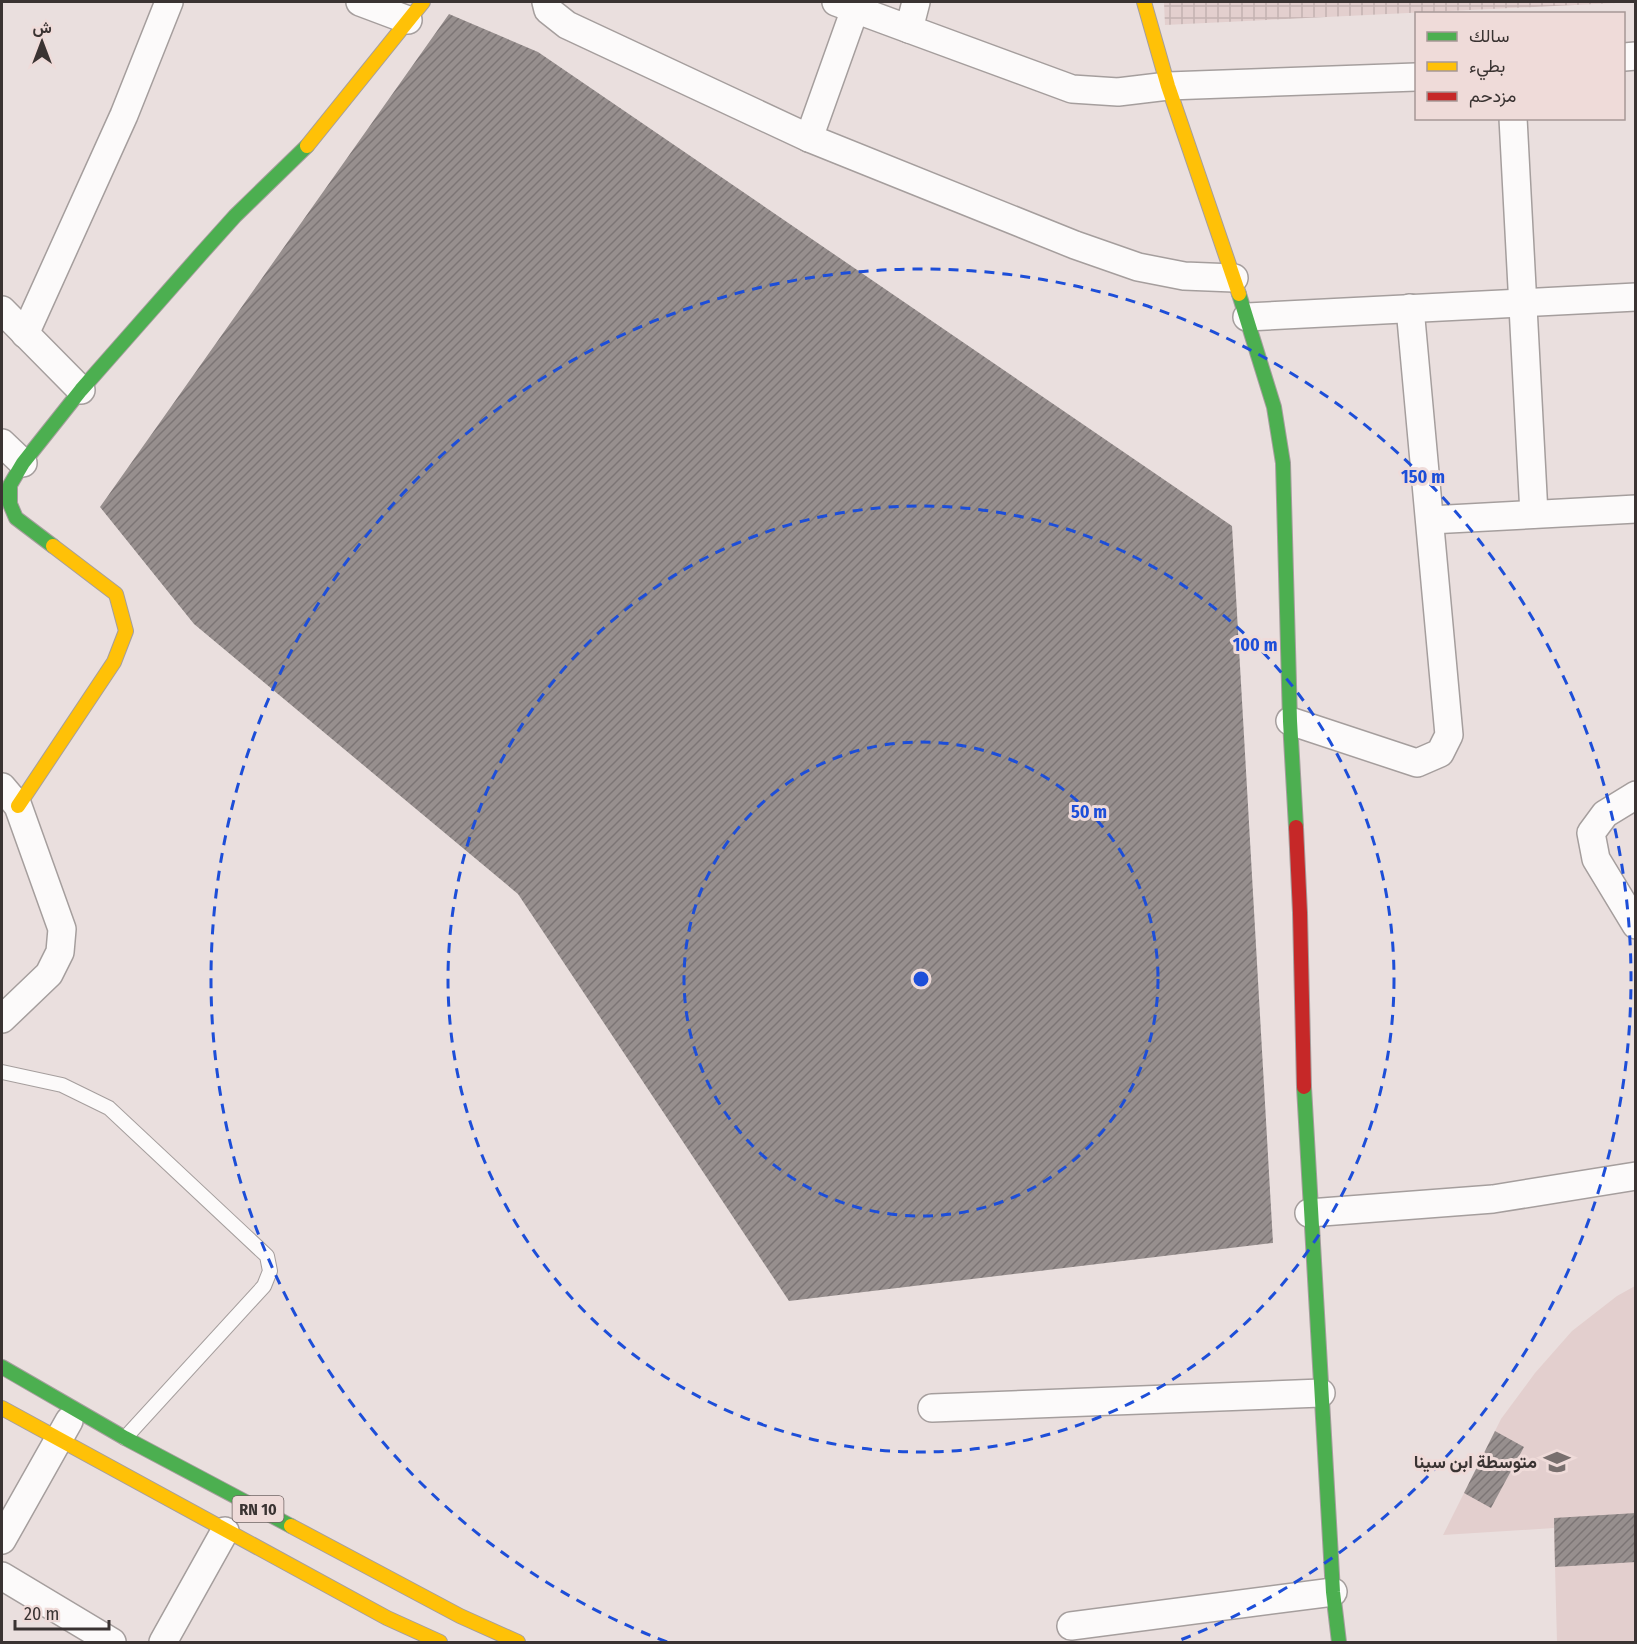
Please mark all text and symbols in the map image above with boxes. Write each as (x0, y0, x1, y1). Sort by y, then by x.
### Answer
north arrow (12, 12, 72, 72)
legend (1415, 12, 1625, 120)
text: ش (32, 18, 52, 37)
text: سالك (1469, 25, 1509, 47)
text: بطيء (1469, 55, 1505, 81)
text: مزدحم (1469, 85, 1516, 108)
text: 150 m (1401, 466, 1445, 488)
text: 100 m (1233, 634, 1277, 656)
text: 50 m (1071, 801, 1107, 823)
centre of rings (911, 969, 931, 989)
school or university icon: متوسطة ابن سينا (1542, 1447, 1572, 1477)
place label: متوسطة ابن سينا (1414, 1451, 1537, 1473)
road number: RN 10 (232, 1496, 284, 1522)
scale bar (15, 1593, 110, 1631)
text: 20 m (24, 1603, 59, 1625)

